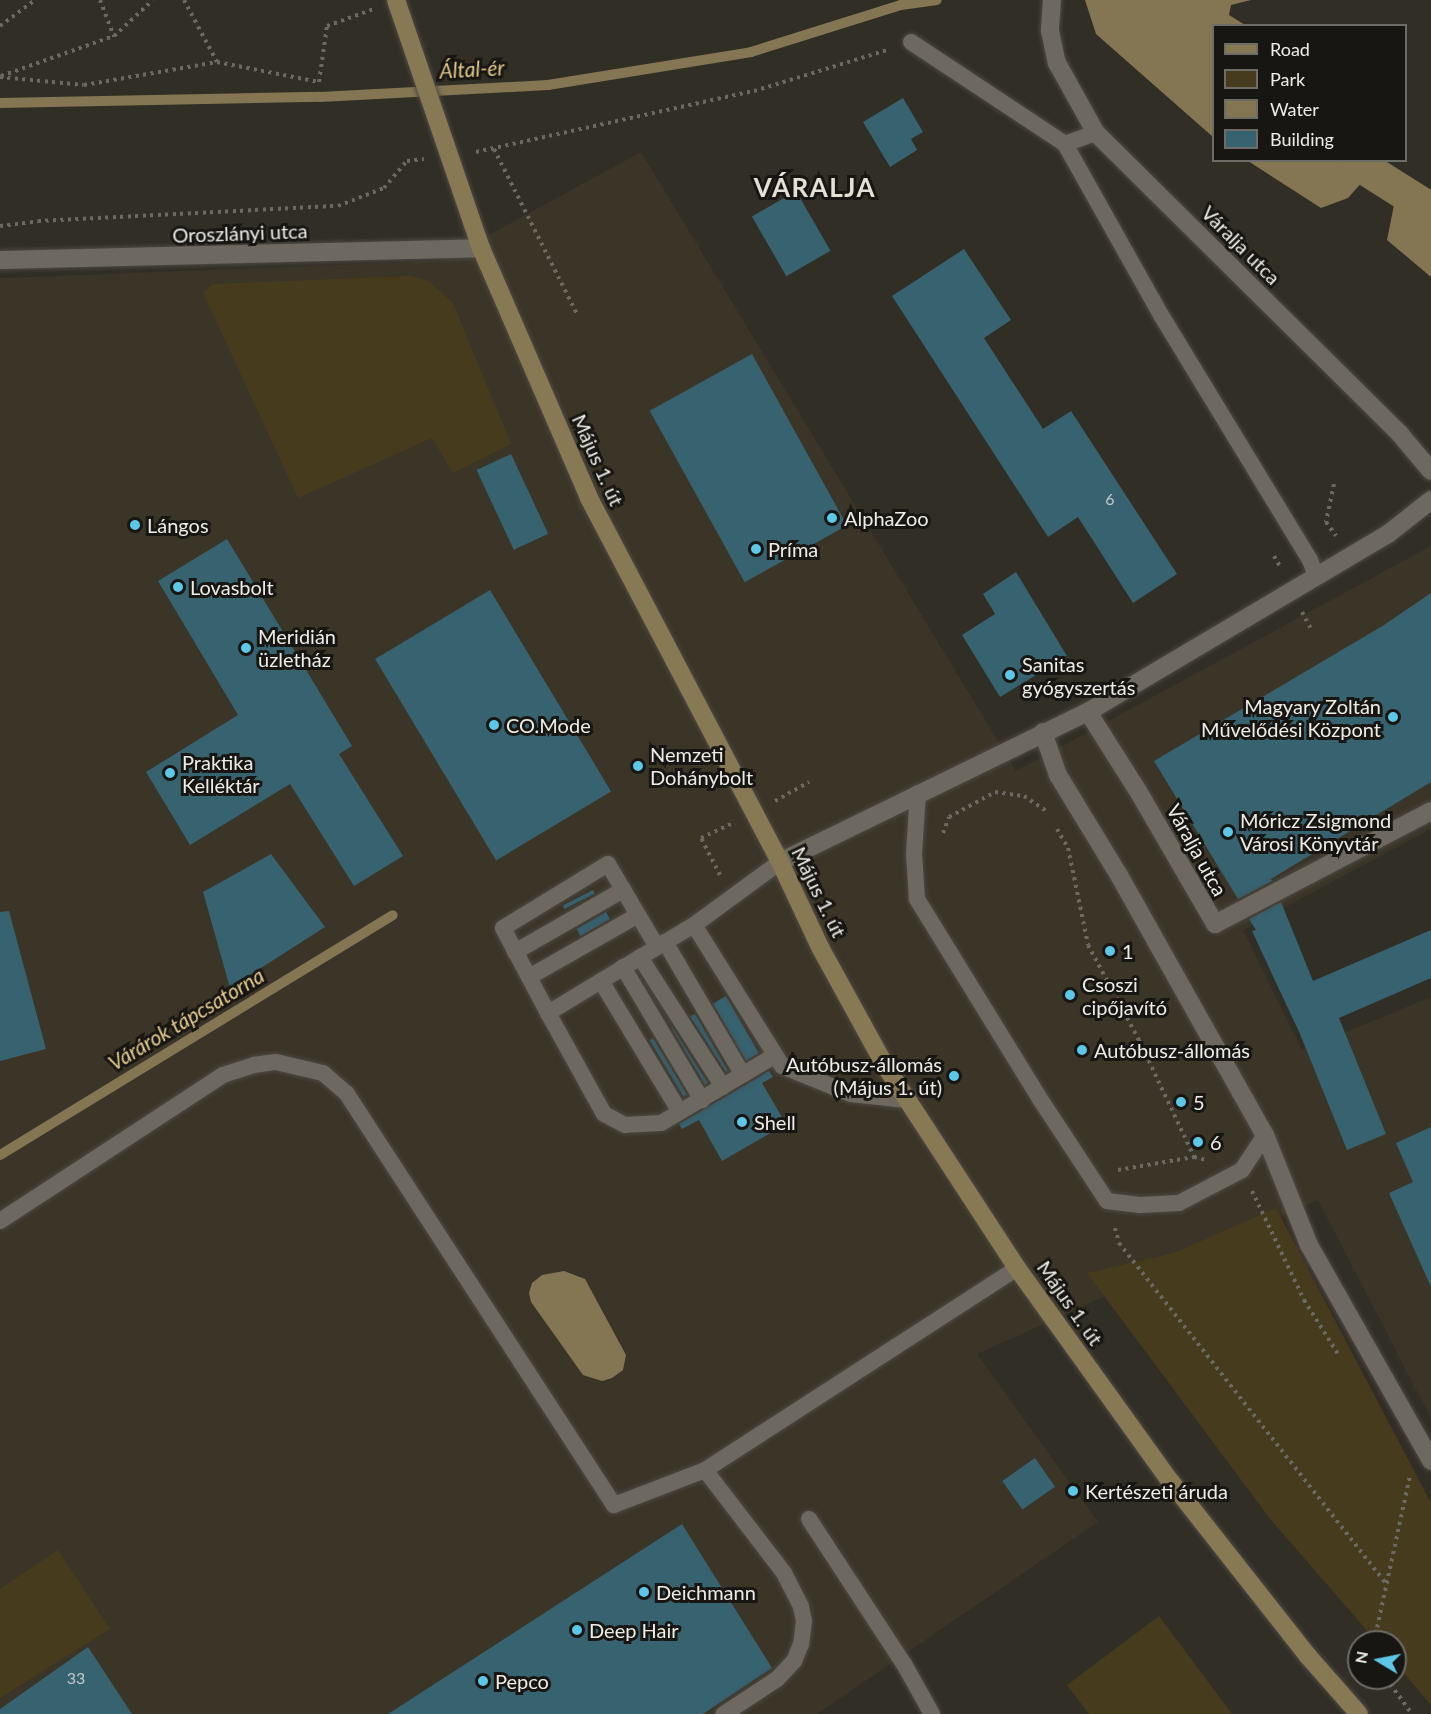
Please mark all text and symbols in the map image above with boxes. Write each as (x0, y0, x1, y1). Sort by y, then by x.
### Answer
legend (1212, 24, 1407, 162)
text: Road (1270, 38, 1310, 60)
water label: Által-ér (439, 55, 505, 83)
text: Park (1270, 68, 1305, 90)
text: Water (1270, 98, 1319, 120)
text: Building (1270, 128, 1334, 150)
district label: VÁRALJA (754, 172, 876, 204)
street label: Váralja utca (1197, 201, 1285, 289)
street label: Oroszlányi utca (172, 219, 308, 247)
street label: Május 1. út (567, 410, 629, 510)
house number: 6 (1105, 489, 1115, 509)
place label: AlphaZoo (844, 506, 929, 530)
marker: AlphaZoo (825, 511, 839, 525)
place label: Lángos (147, 513, 209, 537)
marker: Lángos (128, 518, 142, 532)
place label: Príma (768, 537, 818, 561)
marker: Príma (749, 542, 763, 556)
place label: Lovasbolt (190, 575, 274, 599)
marker: Lovasbolt (171, 580, 185, 594)
place label: Meridián üzletház (258, 624, 336, 671)
marker: Meridián üzletház (239, 641, 253, 655)
place label: Sanitas gyógyszertás (1022, 652, 1135, 699)
marker: Sanitas gyógyszertás (1003, 668, 1017, 682)
place label: Magyary Zoltán Művelődési Központ (1201, 694, 1381, 741)
marker: Magyary Zoltán Művelődési Központ (1386, 710, 1400, 724)
place label: CO.Mode (506, 713, 591, 737)
marker: CO.Mode (487, 718, 501, 732)
place label: Nemzeti Dohánybolt (650, 742, 753, 789)
place label: Praktika Kelléktár (182, 750, 260, 797)
marker: Nemzeti Dohánybolt (631, 759, 645, 773)
marker: Praktika Kelléktár (163, 766, 177, 780)
street label: Váralja utca (1162, 800, 1232, 900)
place label: Móricz Zsigmond Városi Könyvtár (1240, 808, 1391, 855)
marker: Móricz Zsigmond Városi Könyvtár (1221, 825, 1235, 839)
street label: Május 1. út (787, 843, 851, 941)
place label: 1 (1122, 939, 1134, 963)
marker: 1 (1103, 944, 1117, 958)
water label: Várárok tápcsatorna (104, 963, 268, 1075)
place label: Csoszi cipőjavító (1082, 972, 1167, 1019)
marker: Csoszi cipőjavító (1063, 988, 1077, 1002)
place label: Autóbusz-állomás (1094, 1038, 1250, 1062)
marker: Autóbusz-állomás (1075, 1043, 1089, 1057)
place label: Autóbusz-állomás (Május 1. út) (786, 1052, 942, 1099)
marker: Autóbusz-állomás (Május 1. út) (947, 1069, 961, 1083)
place label: 5 (1193, 1090, 1205, 1114)
marker: 5 (1174, 1095, 1188, 1109)
place label: Shell (754, 1110, 796, 1134)
marker: Shell (735, 1115, 749, 1129)
place label: 6 (1210, 1130, 1222, 1154)
marker: 6 (1191, 1135, 1205, 1149)
street label: Május 1. út (1032, 1256, 1108, 1350)
place label: Kertészeti áruda (1085, 1479, 1228, 1503)
marker: Kertészeti áruda (1066, 1484, 1080, 1498)
place label: Deichmann (656, 1580, 756, 1604)
marker: Deichmann (637, 1585, 651, 1599)
place label: Deep Hair (589, 1618, 679, 1642)
marker: Deep Hair (570, 1623, 584, 1637)
north arrow (1347, 1630, 1407, 1690)
text: N (1350, 1649, 1371, 1665)
house number: 33 (67, 1668, 85, 1688)
place label: Pepco (495, 1669, 549, 1693)
marker: Pepco (476, 1674, 490, 1688)

